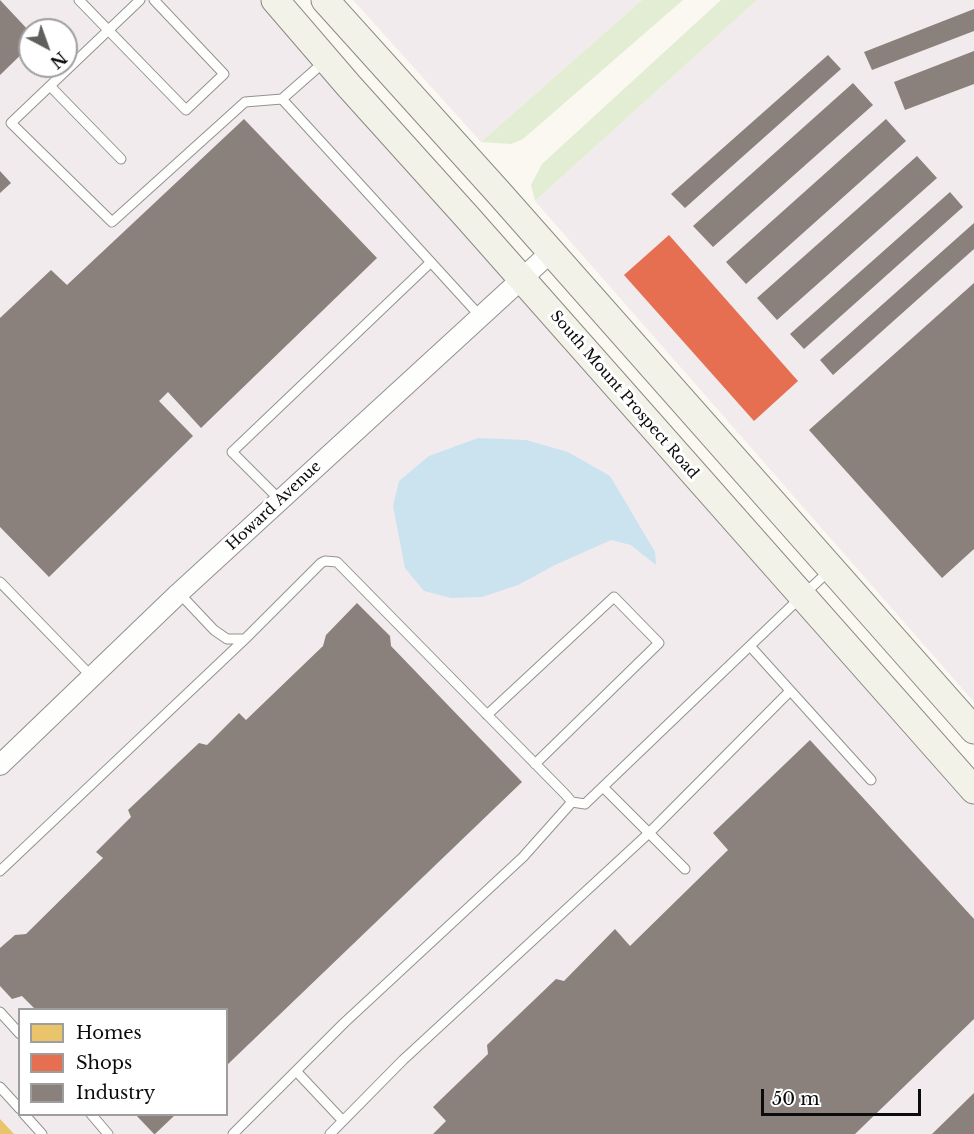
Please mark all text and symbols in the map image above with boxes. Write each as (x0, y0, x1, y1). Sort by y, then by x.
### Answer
north arrow (18, 18, 78, 78)
text: N (46, 48, 71, 73)
street label: South Mount Prospect Road (546, 307, 702, 483)
street label: Howard Avenue (223, 458, 325, 554)
legend (18, 1008, 228, 1116)
text: Homes (76, 1022, 142, 1044)
text: Shops (76, 1052, 132, 1074)
scale bar (764, 1077, 924, 1115)
text: Industry (76, 1082, 155, 1104)
text: 50 m (772, 1088, 820, 1110)

